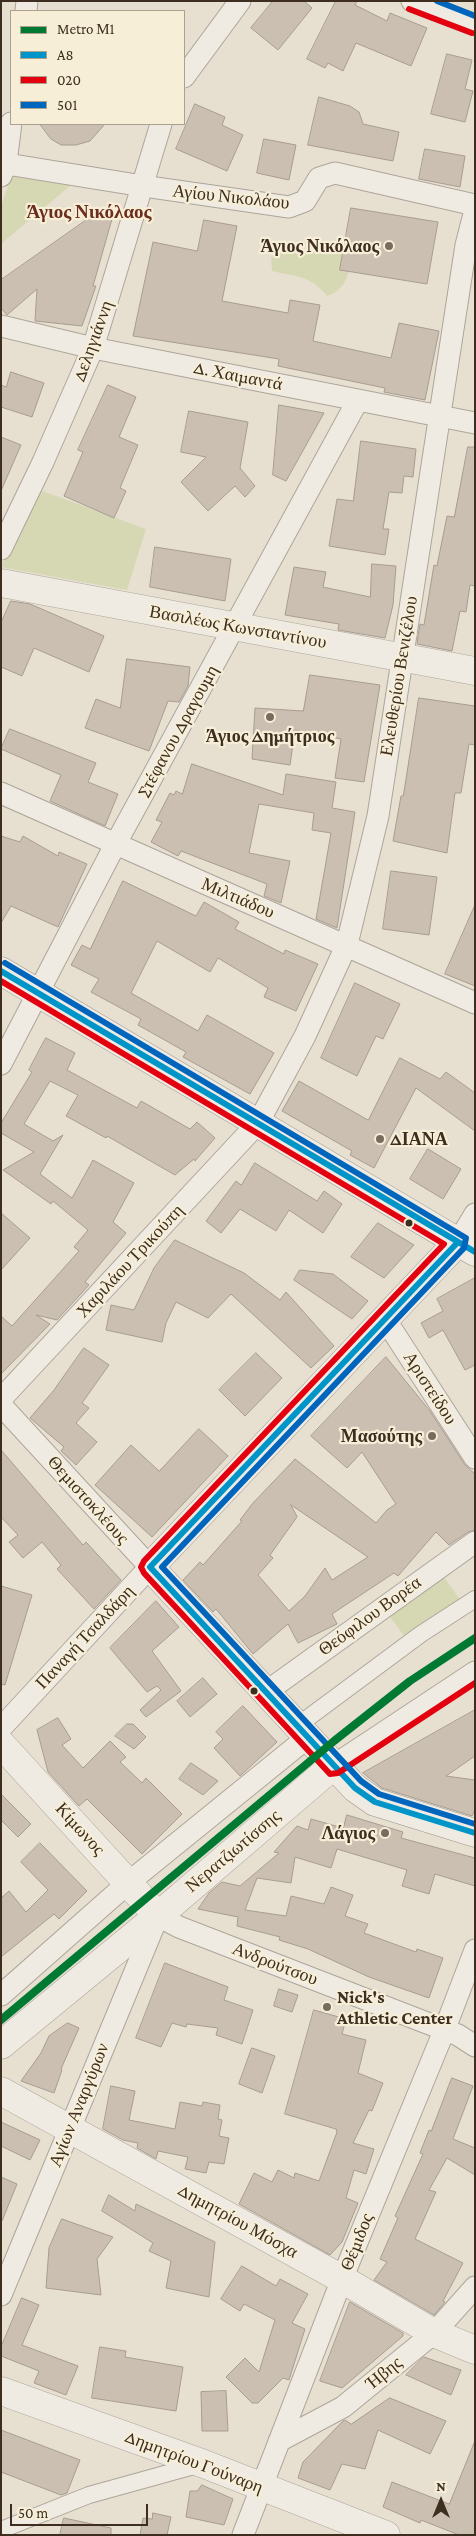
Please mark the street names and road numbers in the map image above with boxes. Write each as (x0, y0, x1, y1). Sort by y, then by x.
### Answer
street label: Αγίου Νικολάου (171, 180, 291, 214)
street label: Δεληγιάννη (68, 297, 118, 385)
street label: Δ. Χαιμαντά (192, 357, 284, 395)
street label: Ελευθερίου Βενιζέλου (376, 594, 422, 758)
street label: Βασιλέως Κωνσταντίνου (148, 601, 328, 653)
street label: Στέφανου Δραγουμη (133, 661, 223, 801)
street label: Μιλτιάδου (198, 873, 278, 923)
street label: Χαριλάου Τρικούπη (72, 1200, 188, 1322)
street label: Αριστείδου (398, 1347, 462, 1429)
street label: Θεμιστοκλέους (43, 1451, 133, 1549)
street label: Θεόφιλου Βορέα (314, 1571, 426, 1661)
street label: Παναγή Τσαλδάρη (31, 1580, 139, 1694)
street label: Κίμωνος (51, 1798, 109, 1860)
street label: Νερατζιωτίσσης (181, 1805, 285, 1897)
street label: Ανδρούτσου (229, 1938, 321, 1990)
street label: Αγίων Αναργύρων (44, 2040, 114, 2170)
street label: Δημητρίου Μόσχα (174, 2179, 302, 2263)
street label: Θέμιδος (336, 2210, 378, 2274)
street label: Ήβης (362, 2352, 406, 2394)
street label: Δημητρίου Γούναρη (122, 2426, 266, 2498)

